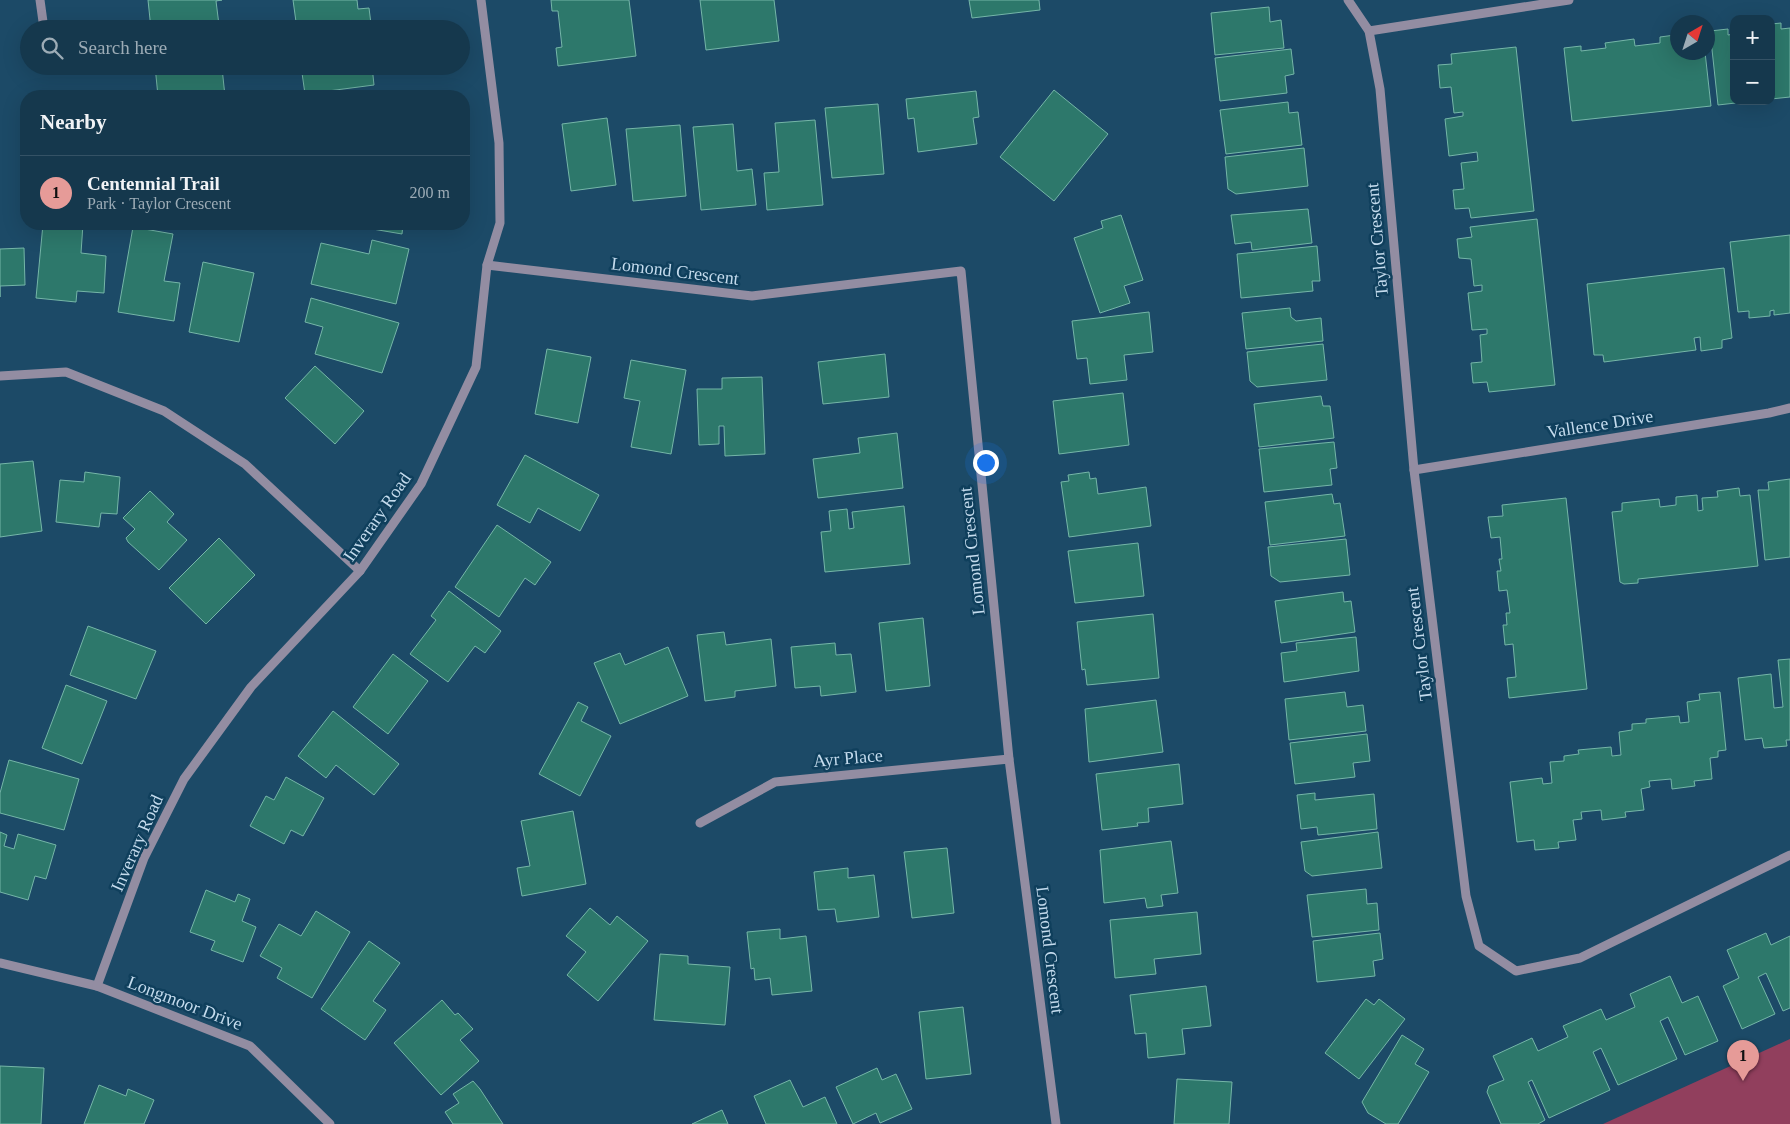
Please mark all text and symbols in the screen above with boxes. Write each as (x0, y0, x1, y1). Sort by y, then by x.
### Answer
north arrow (1670, 15, 1715, 60)
map controls (1730, 15, 1775, 105)
button: + (1730, 15, 1775, 60)
search box (20, 20, 470, 75)
icon: search (38, 34, 66, 62)
text: Search here (78, 37, 167, 58)
button: − (1730, 60, 1775, 105)
text: Nearby (40, 110, 107, 134)
text: Centennial Trail (87, 173, 220, 194)
street label: Taylor Crescent (1362, 182, 1392, 298)
text: 1 (52, 184, 60, 201)
text: 200 m (410, 184, 450, 201)
text: Park · Taylor Crescent (87, 195, 231, 212)
street label: Lomond Crescent (610, 253, 740, 289)
street label: Vallence Drive (1545, 406, 1655, 442)
your location (973, 450, 999, 476)
street label: Inverary Road (339, 469, 415, 565)
street label: Lomond Crescent (955, 486, 989, 616)
street label: Taylor Crescent (1402, 586, 1436, 702)
street label: Ayr Place (812, 745, 884, 771)
street label: Inverary Road (107, 792, 167, 894)
street label: Lomond Crescent (1032, 885, 1068, 1015)
street label: Longmoor Drive (125, 972, 245, 1034)
pin: 1 (1727, 1040, 1759, 1081)

